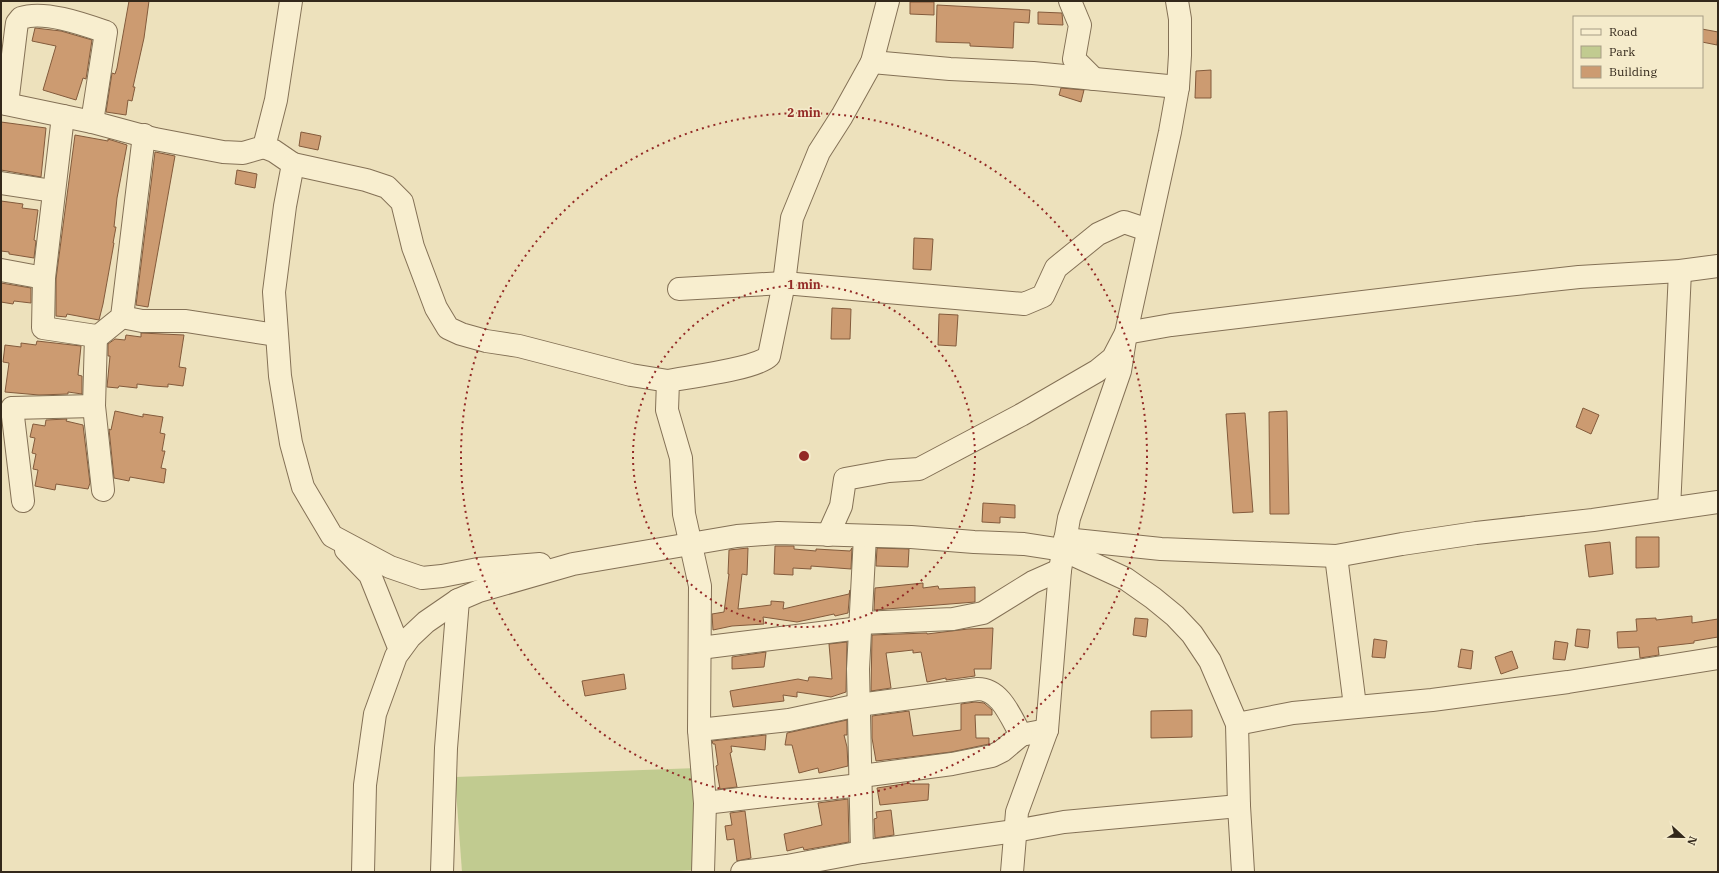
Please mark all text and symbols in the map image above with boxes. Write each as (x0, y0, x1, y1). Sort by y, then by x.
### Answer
legend (1573, 16, 1703, 88)
text: Road (1609, 24, 1638, 39)
text: Park (1609, 44, 1635, 59)
text: Building (1609, 64, 1657, 79)
text: 2 min (787, 105, 821, 120)
text: 1 min (787, 277, 821, 292)
centre of rings (797, 449, 811, 463)
north arrow (1663, 817, 1703, 857)
text: N (1684, 834, 1700, 848)

